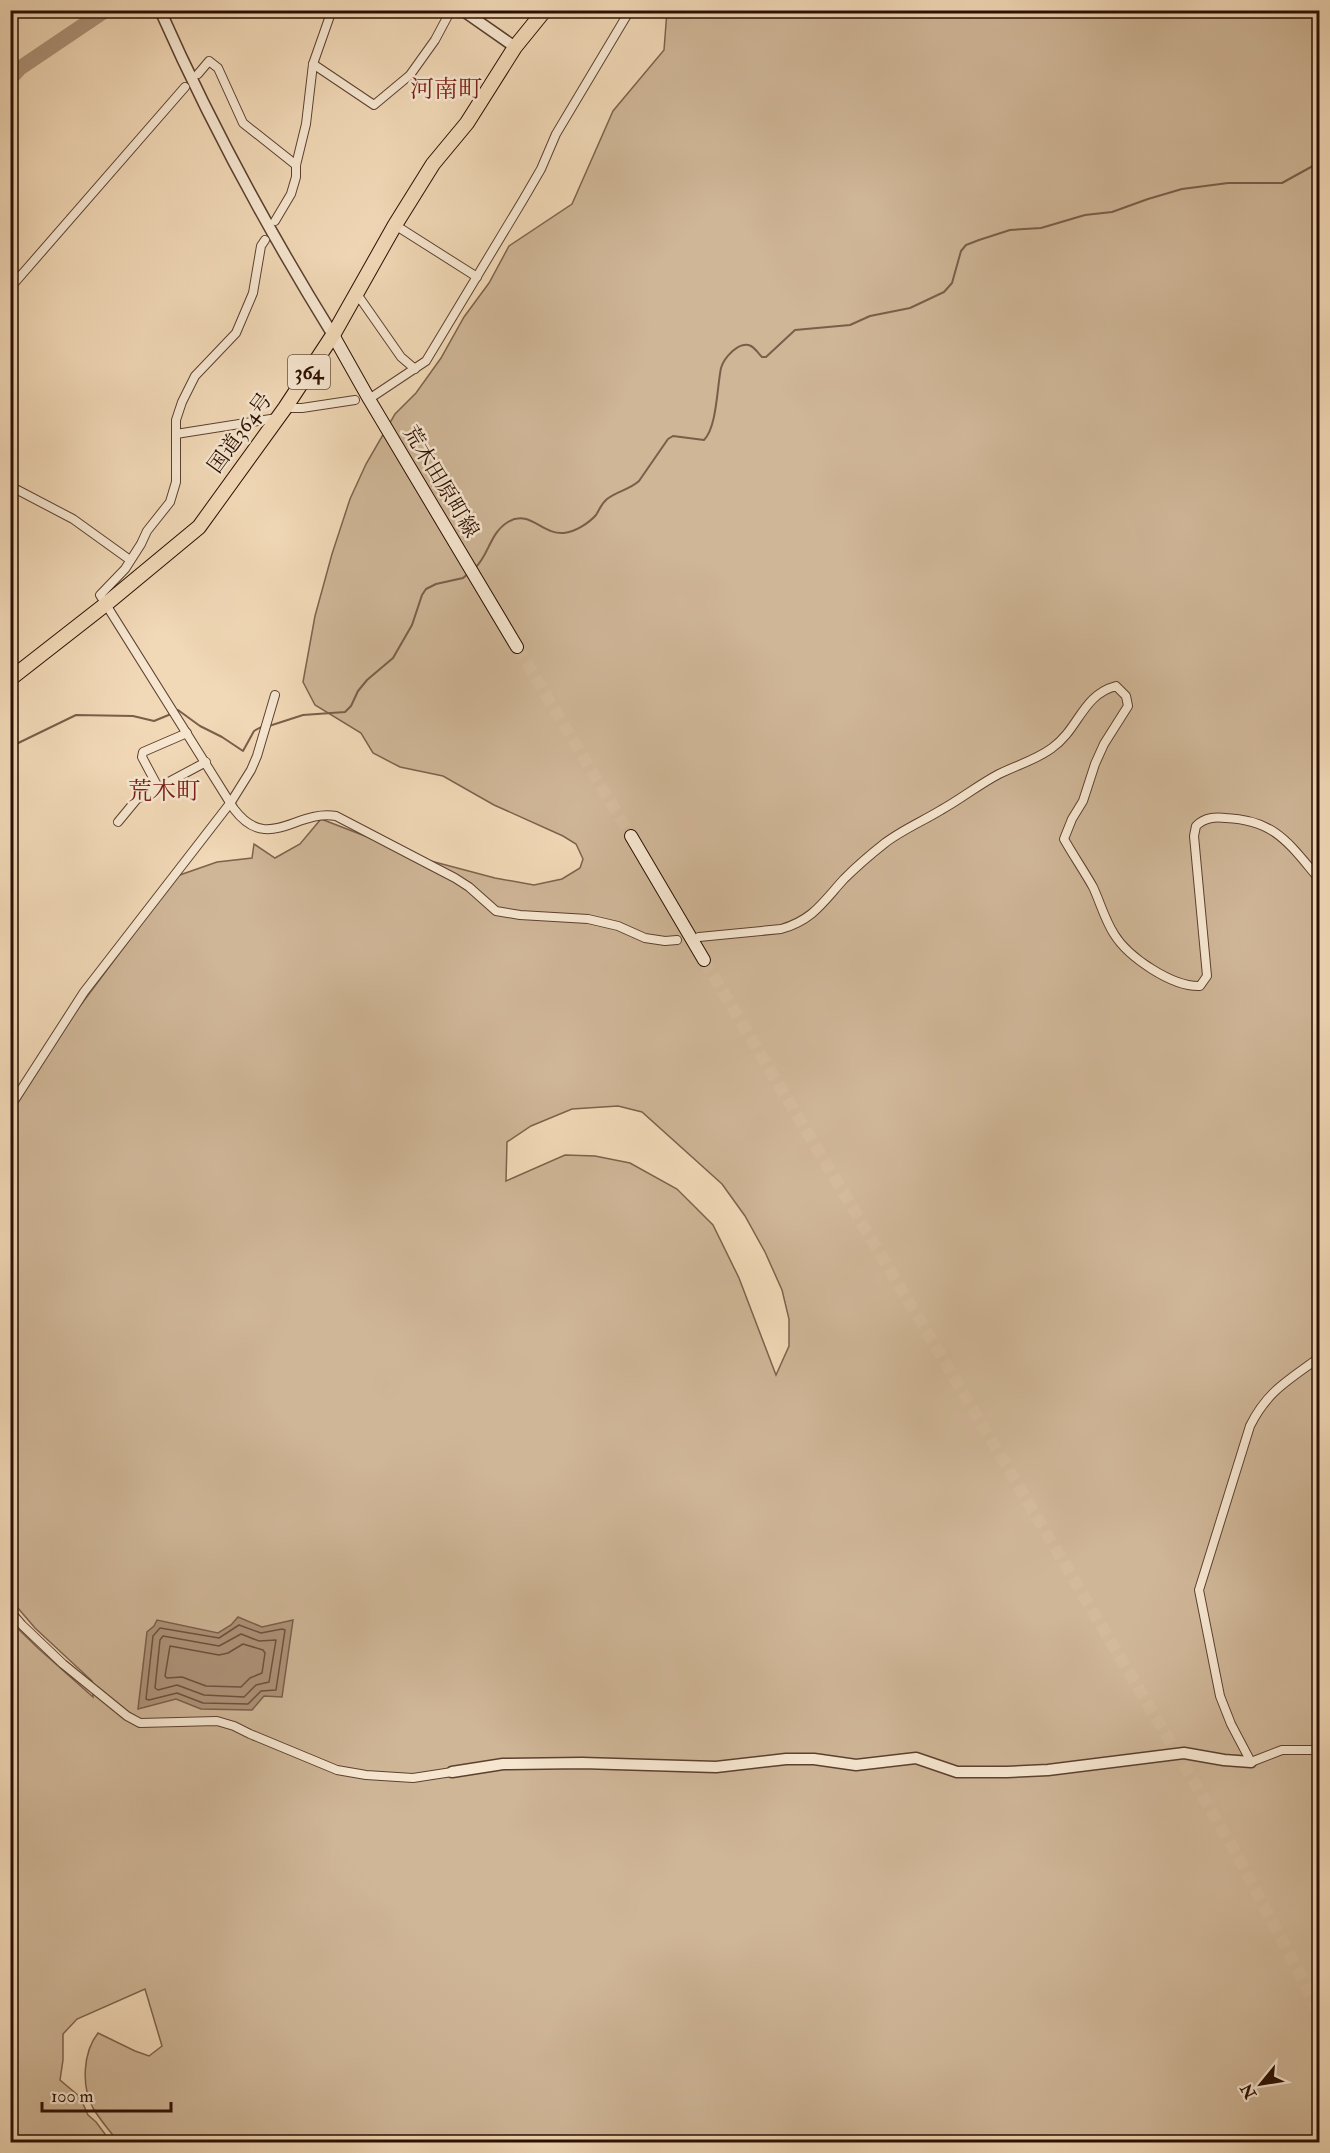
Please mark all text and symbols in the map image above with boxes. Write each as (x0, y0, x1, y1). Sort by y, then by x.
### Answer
district label: 河南町 (410, 74, 482, 105)
road number: 364 (288, 355, 330, 389)
street label: 国道364号 (202, 387, 278, 479)
street label: 荒木田原町線 (397, 421, 485, 543)
district label: 荒木町 (128, 776, 200, 807)
north arrow (1231, 2054, 1291, 2114)
scale bar (42, 2075, 171, 2113)
text: N (1236, 2079, 1262, 2103)
text: 100 m (51, 2085, 94, 2108)

